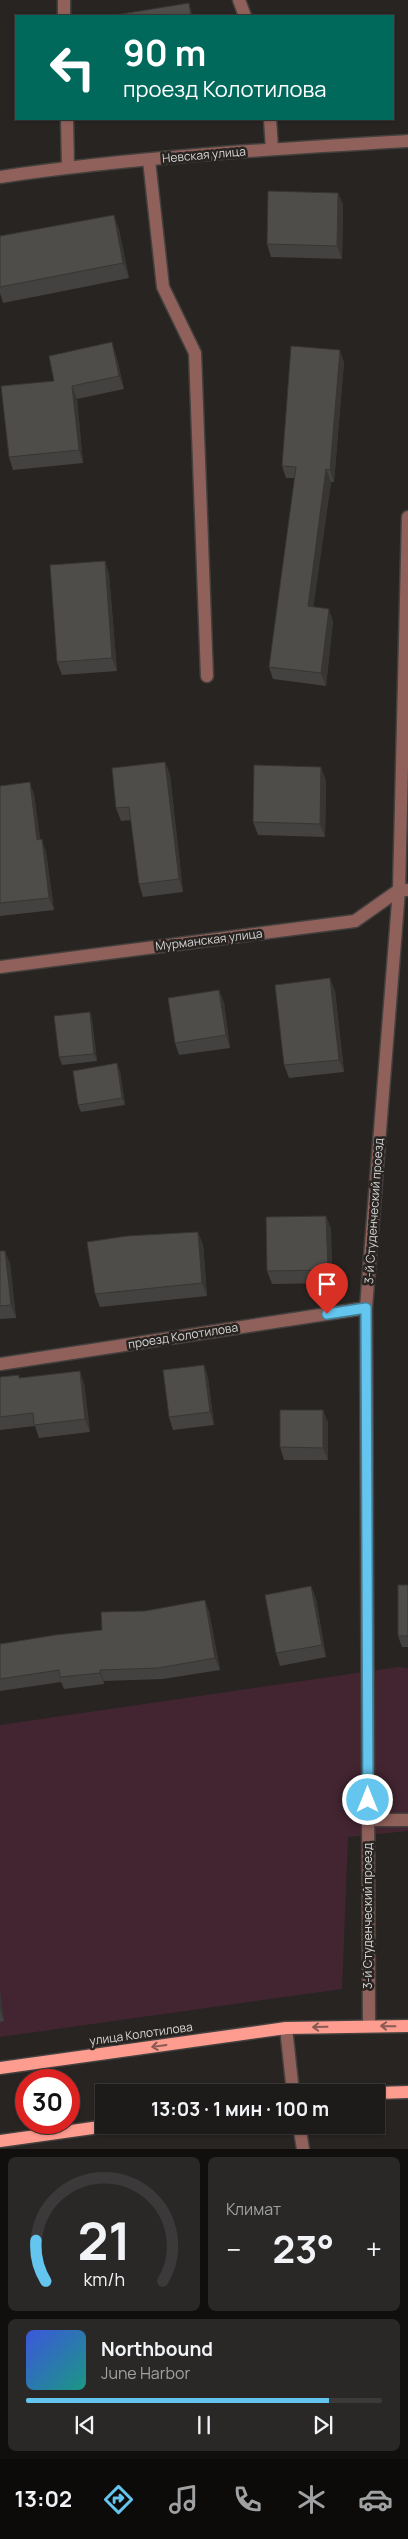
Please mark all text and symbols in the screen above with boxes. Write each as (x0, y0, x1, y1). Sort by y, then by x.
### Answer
text: 90 m (123, 29, 206, 77)
icon: left (40, 35, 105, 100)
text: проезд Колотилова (123, 74, 327, 104)
street label: Невская улица (161, 142, 246, 167)
street label: Мурманская улица (154, 924, 263, 955)
street label: 3-й Студенческий проезд (360, 1137, 387, 1284)
pin (306, 1263, 348, 1314)
icon: arrive (313, 1270, 341, 1298)
street label: проезд Колотилова (127, 1318, 239, 1353)
position arrow (341, 1773, 393, 1825)
street label: 3-й Студенческий проезд (359, 1843, 376, 1989)
street label: улица Колотилова (88, 2018, 194, 2049)
one-way arrow (381, 2021, 397, 2031)
one-way arrow (312, 2022, 328, 2032)
one-way arrow (151, 2041, 167, 2051)
speed limit sign: 30 (15, 2069, 80, 2134)
text: 13:03 · 1 мин · 100 m (151, 2096, 329, 2122)
text: Климат (226, 2198, 281, 2220)
text: 21 (77, 2205, 131, 2276)
text: 23° (273, 2222, 334, 2274)
text: − (226, 2230, 241, 2268)
text: + (366, 2230, 382, 2268)
text: km/h (83, 2267, 125, 2291)
text: Northbound (101, 2336, 213, 2362)
text: June Harbor (101, 2362, 190, 2384)
icon: previous (71, 2411, 99, 2439)
icon: pause (190, 2411, 218, 2439)
icon: next (309, 2411, 337, 2439)
icon: directions (101, 2482, 136, 2517)
icon: music (166, 2482, 201, 2517)
icon: phone (230, 2482, 265, 2517)
icon: climate (294, 2482, 329, 2517)
icon: car (358, 2482, 393, 2517)
text: 13:02 (15, 2484, 72, 2514)

